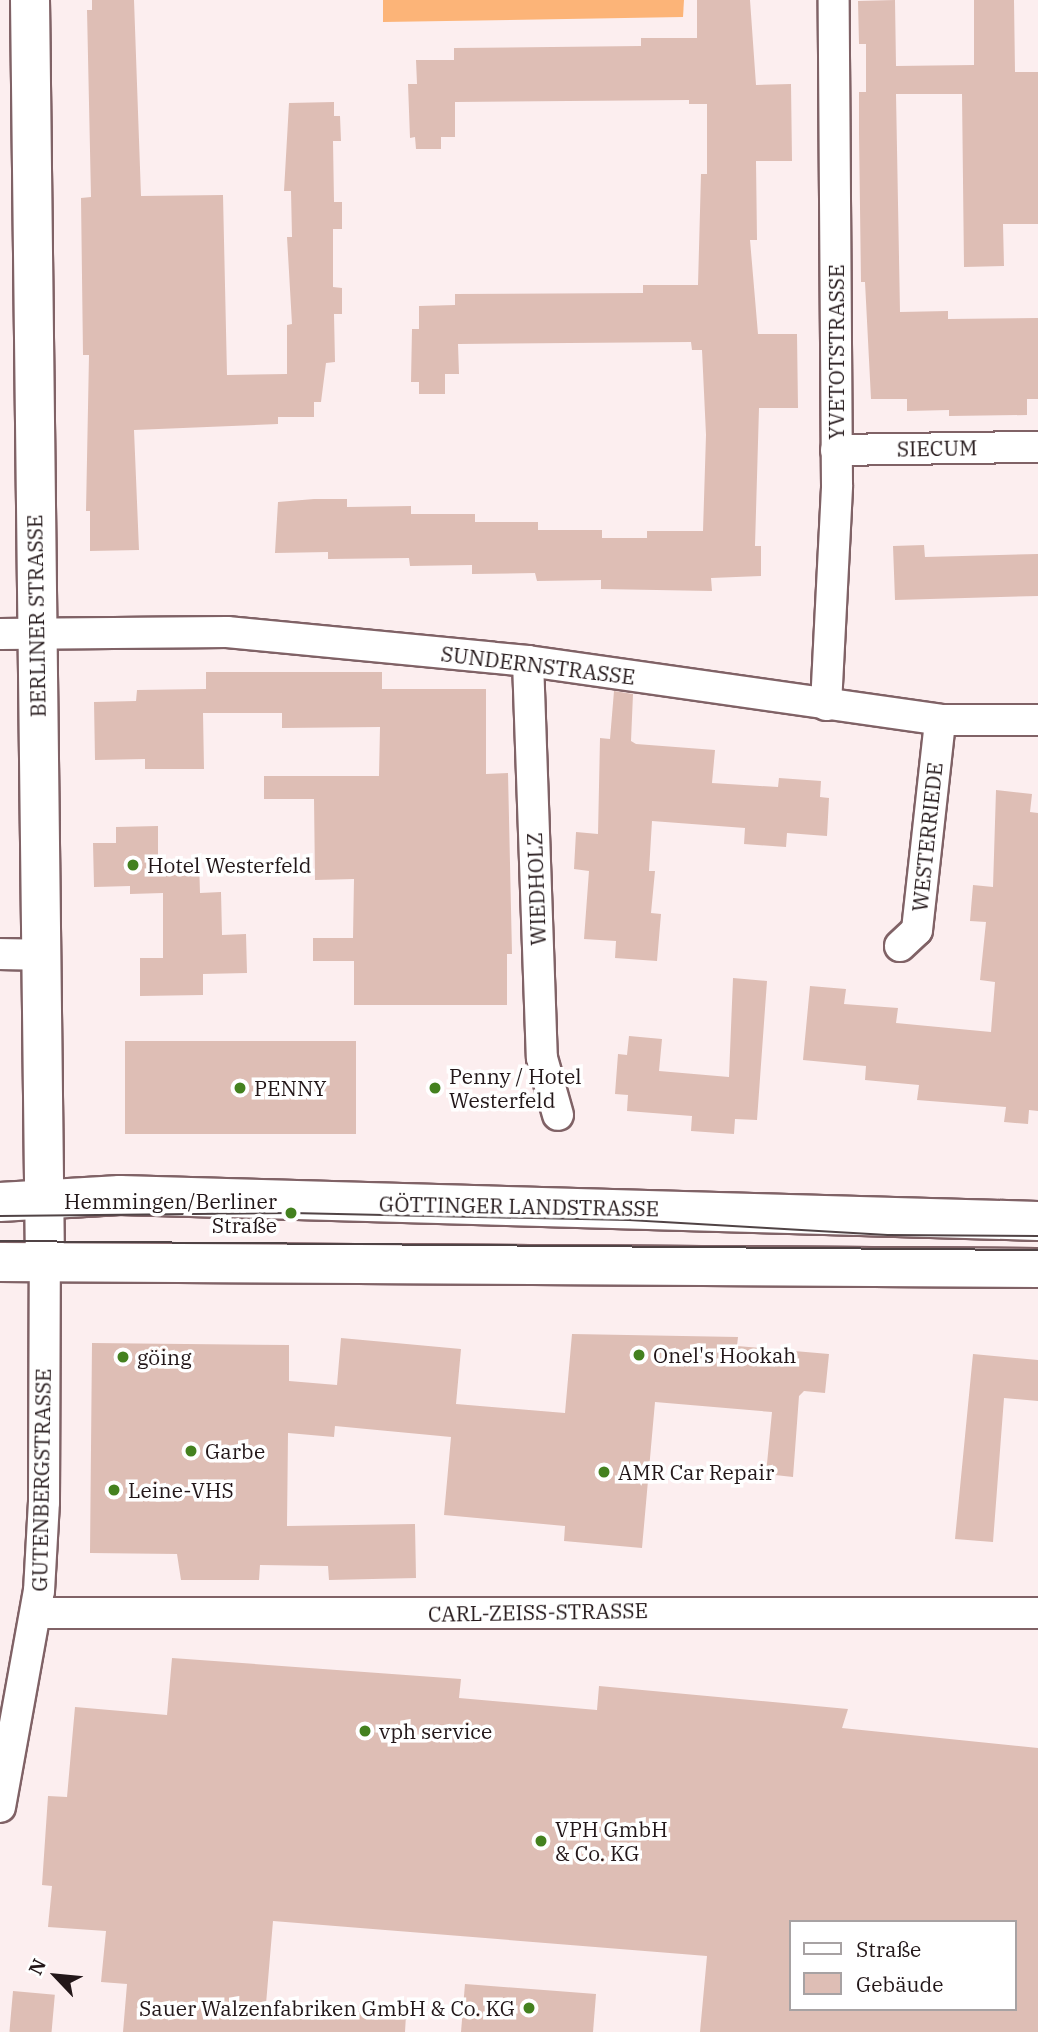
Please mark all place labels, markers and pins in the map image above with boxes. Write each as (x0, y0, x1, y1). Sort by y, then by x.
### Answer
place label: Hotel Westerfeld (147, 852, 312, 878)
marker: Hotel Westerfeld (125, 857, 141, 873)
place label: Penny / Hotel Westerfeld (449, 1063, 582, 1113)
place label: PENNY (254, 1075, 327, 1101)
marker: PENNY (232, 1080, 248, 1096)
marker: Penny / Hotel Westerfeld (427, 1080, 443, 1096)
place label: Hemmingen/Berliner Straße (64, 1188, 277, 1238)
marker: Hemmingen/Berliner Straße (283, 1205, 299, 1221)
place label: Onel's Hookah (653, 1342, 796, 1368)
place label: göing (137, 1344, 192, 1370)
marker: Onel's Hookah (631, 1347, 647, 1363)
marker: göing (115, 1349, 131, 1365)
place label: Garbe (205, 1438, 265, 1464)
marker: Garbe (183, 1443, 199, 1459)
place label: AMR Car Repair (618, 1459, 774, 1485)
marker: AMR Car Repair (596, 1464, 612, 1480)
place label: Leine-VHS (128, 1477, 234, 1503)
marker: Leine-VHS (106, 1482, 122, 1498)
place label: vph service (379, 1718, 492, 1744)
marker: vph service (357, 1723, 373, 1739)
place label: VPH GmbH & Co. KG (555, 1816, 668, 1866)
marker: VPH GmbH & Co. KG (533, 1833, 549, 1849)
place label: Sauer Walzenfabriken GmbH & Co. KG (139, 1995, 515, 2021)
marker: Sauer Walzenfabriken GmbH & Co. KG (521, 2000, 537, 2016)

